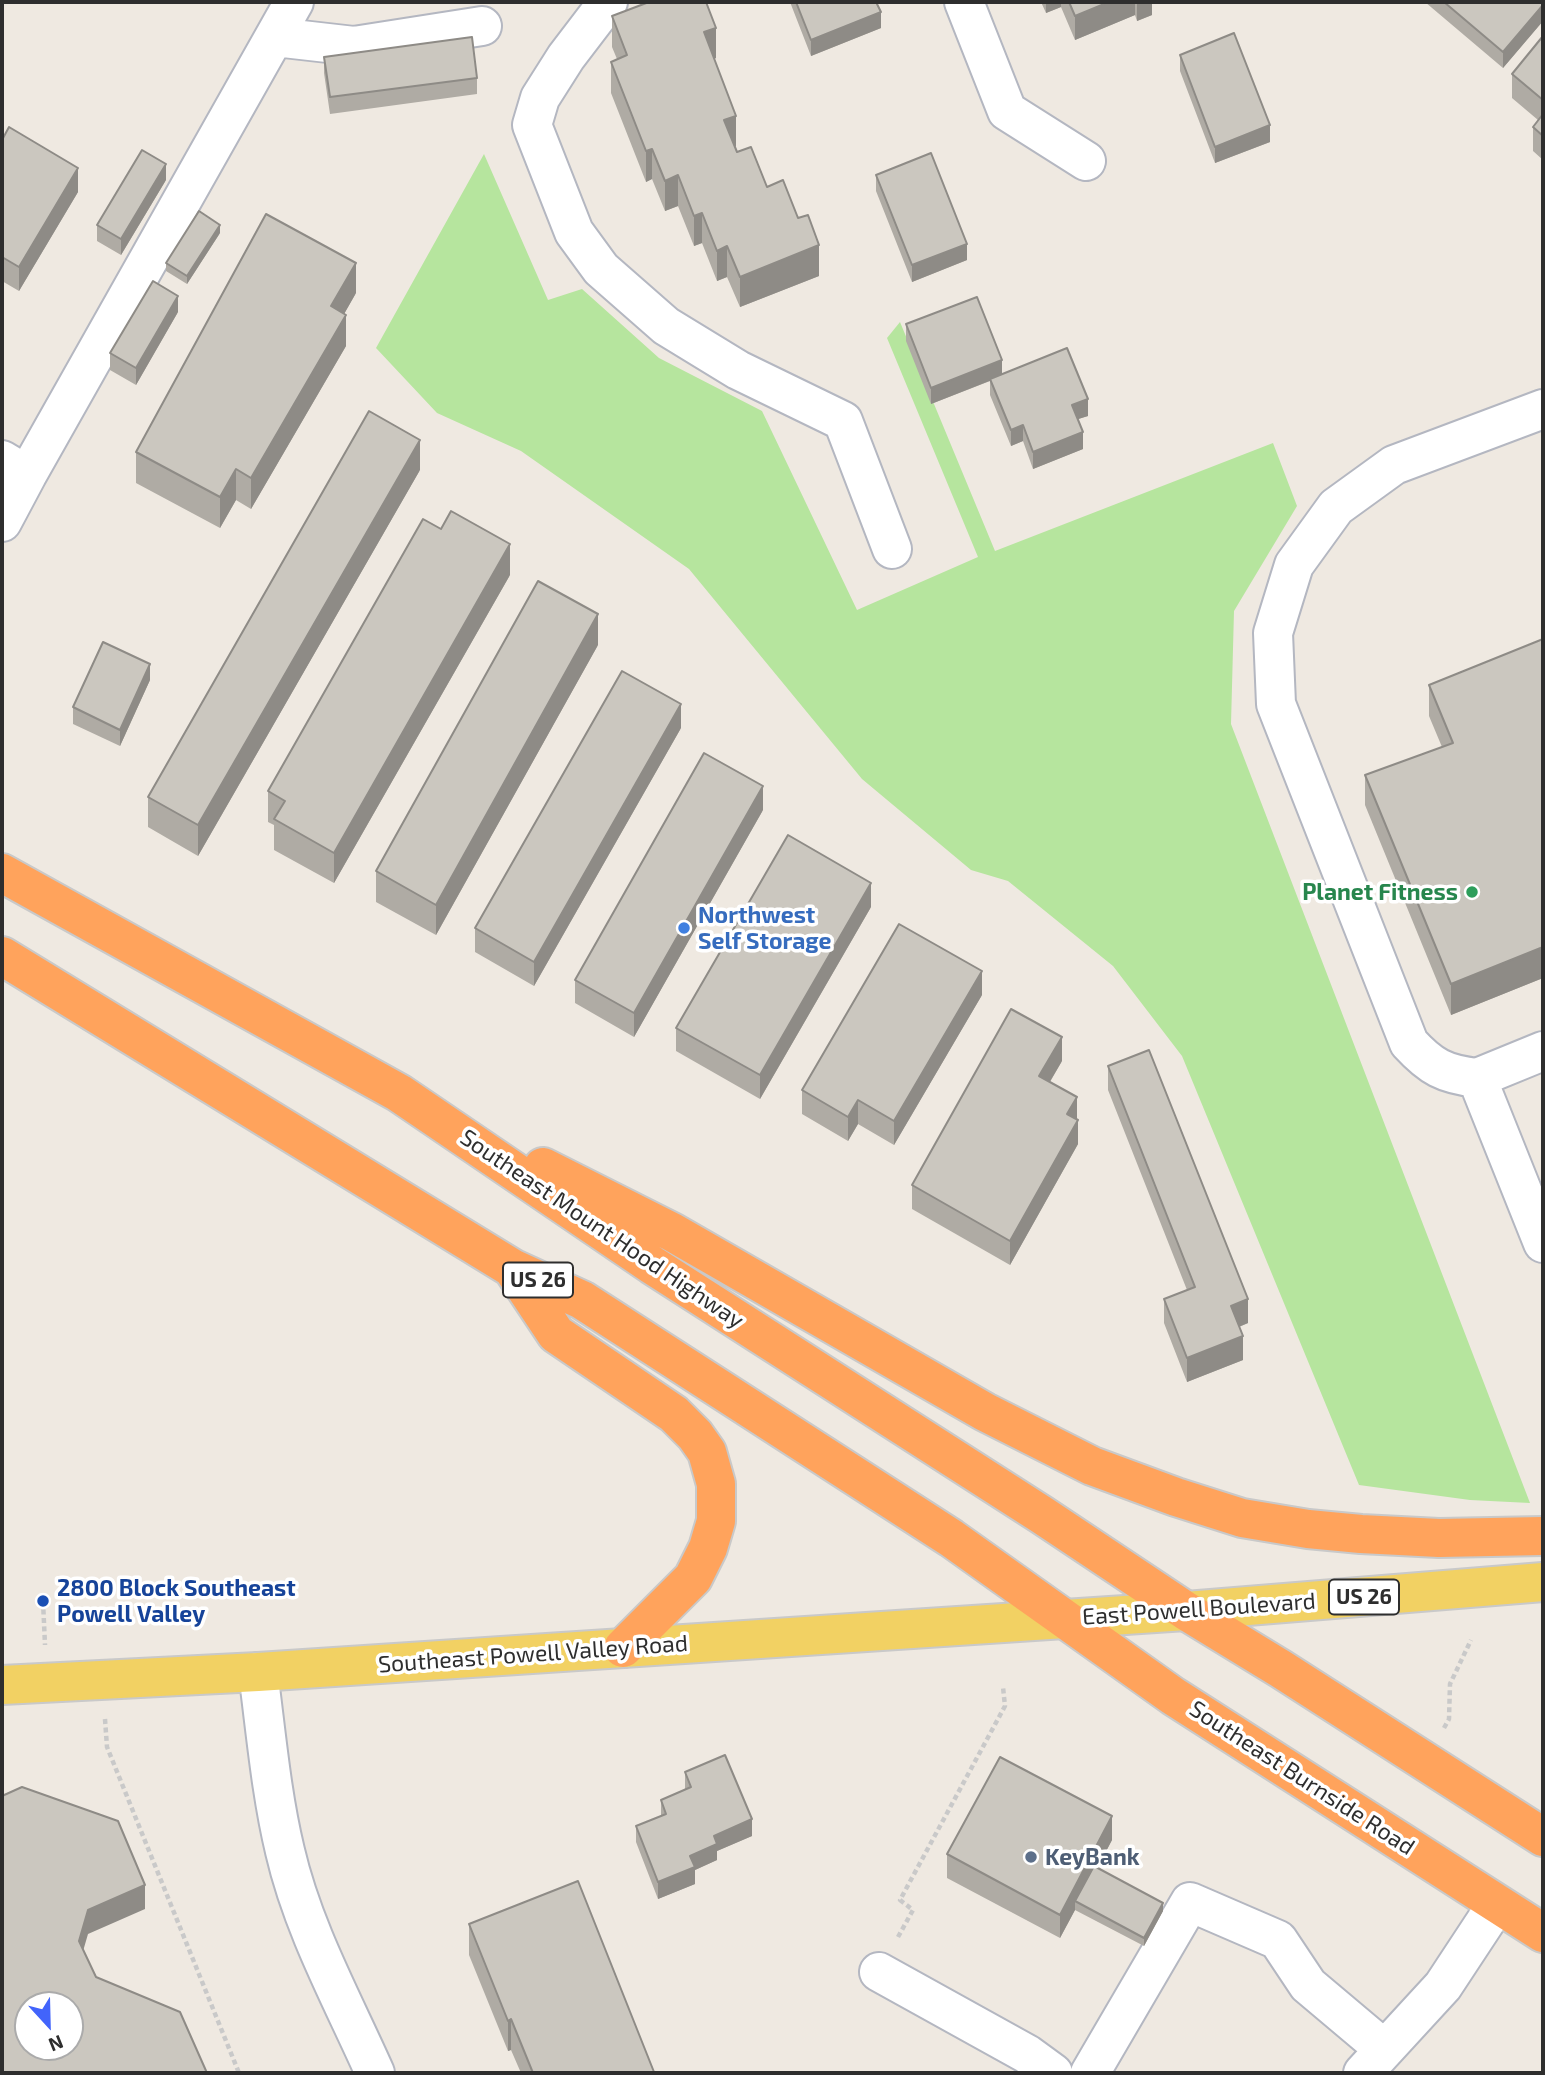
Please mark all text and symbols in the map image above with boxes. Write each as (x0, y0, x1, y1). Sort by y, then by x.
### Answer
place label: Planet Fitness (1302, 878, 1458, 906)
marker: Planet Fitness (1464, 884, 1480, 900)
place label: Northwest Self Storage (698, 901, 832, 955)
marker: Northwest Self Storage (676, 920, 692, 936)
street label: Southeast Mount Hood Highway (455, 1124, 749, 1334)
road number: US 26 (503, 1262, 573, 1298)
place label: 2800 Block Southeast Powell Valley (57, 1574, 296, 1628)
road number: US 26 (1329, 1580, 1399, 1614)
street label: East Powell Boulevard (1081, 1587, 1317, 1631)
marker: 2800 Block Southeast Powell Valley (35, 1593, 51, 1609)
street label: Southeast Powell Valley Road (377, 1629, 689, 1679)
street label: Southeast Burnside Road (1184, 1695, 1420, 1861)
place label: KeyBank (1045, 1843, 1140, 1871)
marker: KeyBank (1023, 1849, 1039, 1865)
north arrow (14, 1991, 84, 2061)
text: N (46, 2031, 67, 2057)

